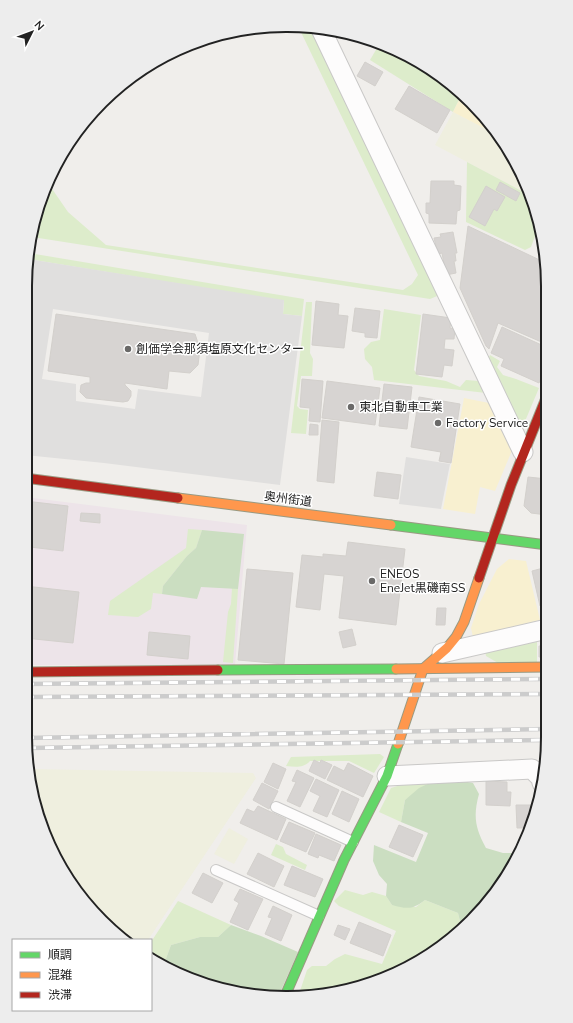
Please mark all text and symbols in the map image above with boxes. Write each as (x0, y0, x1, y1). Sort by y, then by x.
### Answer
north arrow (12, 12, 52, 52)
text: N (31, 18, 47, 34)
place label: 創価学会那須塩原文化センター (136, 341, 304, 357)
marker: 創価学会那須塩原文化センター (123, 344, 133, 354)
place label: 東北自動車工業 (359, 399, 443, 415)
marker: 東北自動車工業 (346, 402, 356, 412)
place label: Factory Service (446, 415, 528, 431)
marker: Factory Service (433, 418, 443, 428)
street label: 奥州街道 (263, 488, 313, 510)
place label: ENEOS EneJet黒磯南SS (380, 566, 465, 596)
marker: ENEOS EneJet黒磯南SS (367, 576, 377, 586)
legend (12, 939, 152, 1011)
text: 順調 (48, 947, 72, 963)
text: 混雑 (48, 967, 72, 983)
text: 渋滞 (48, 987, 72, 1003)

